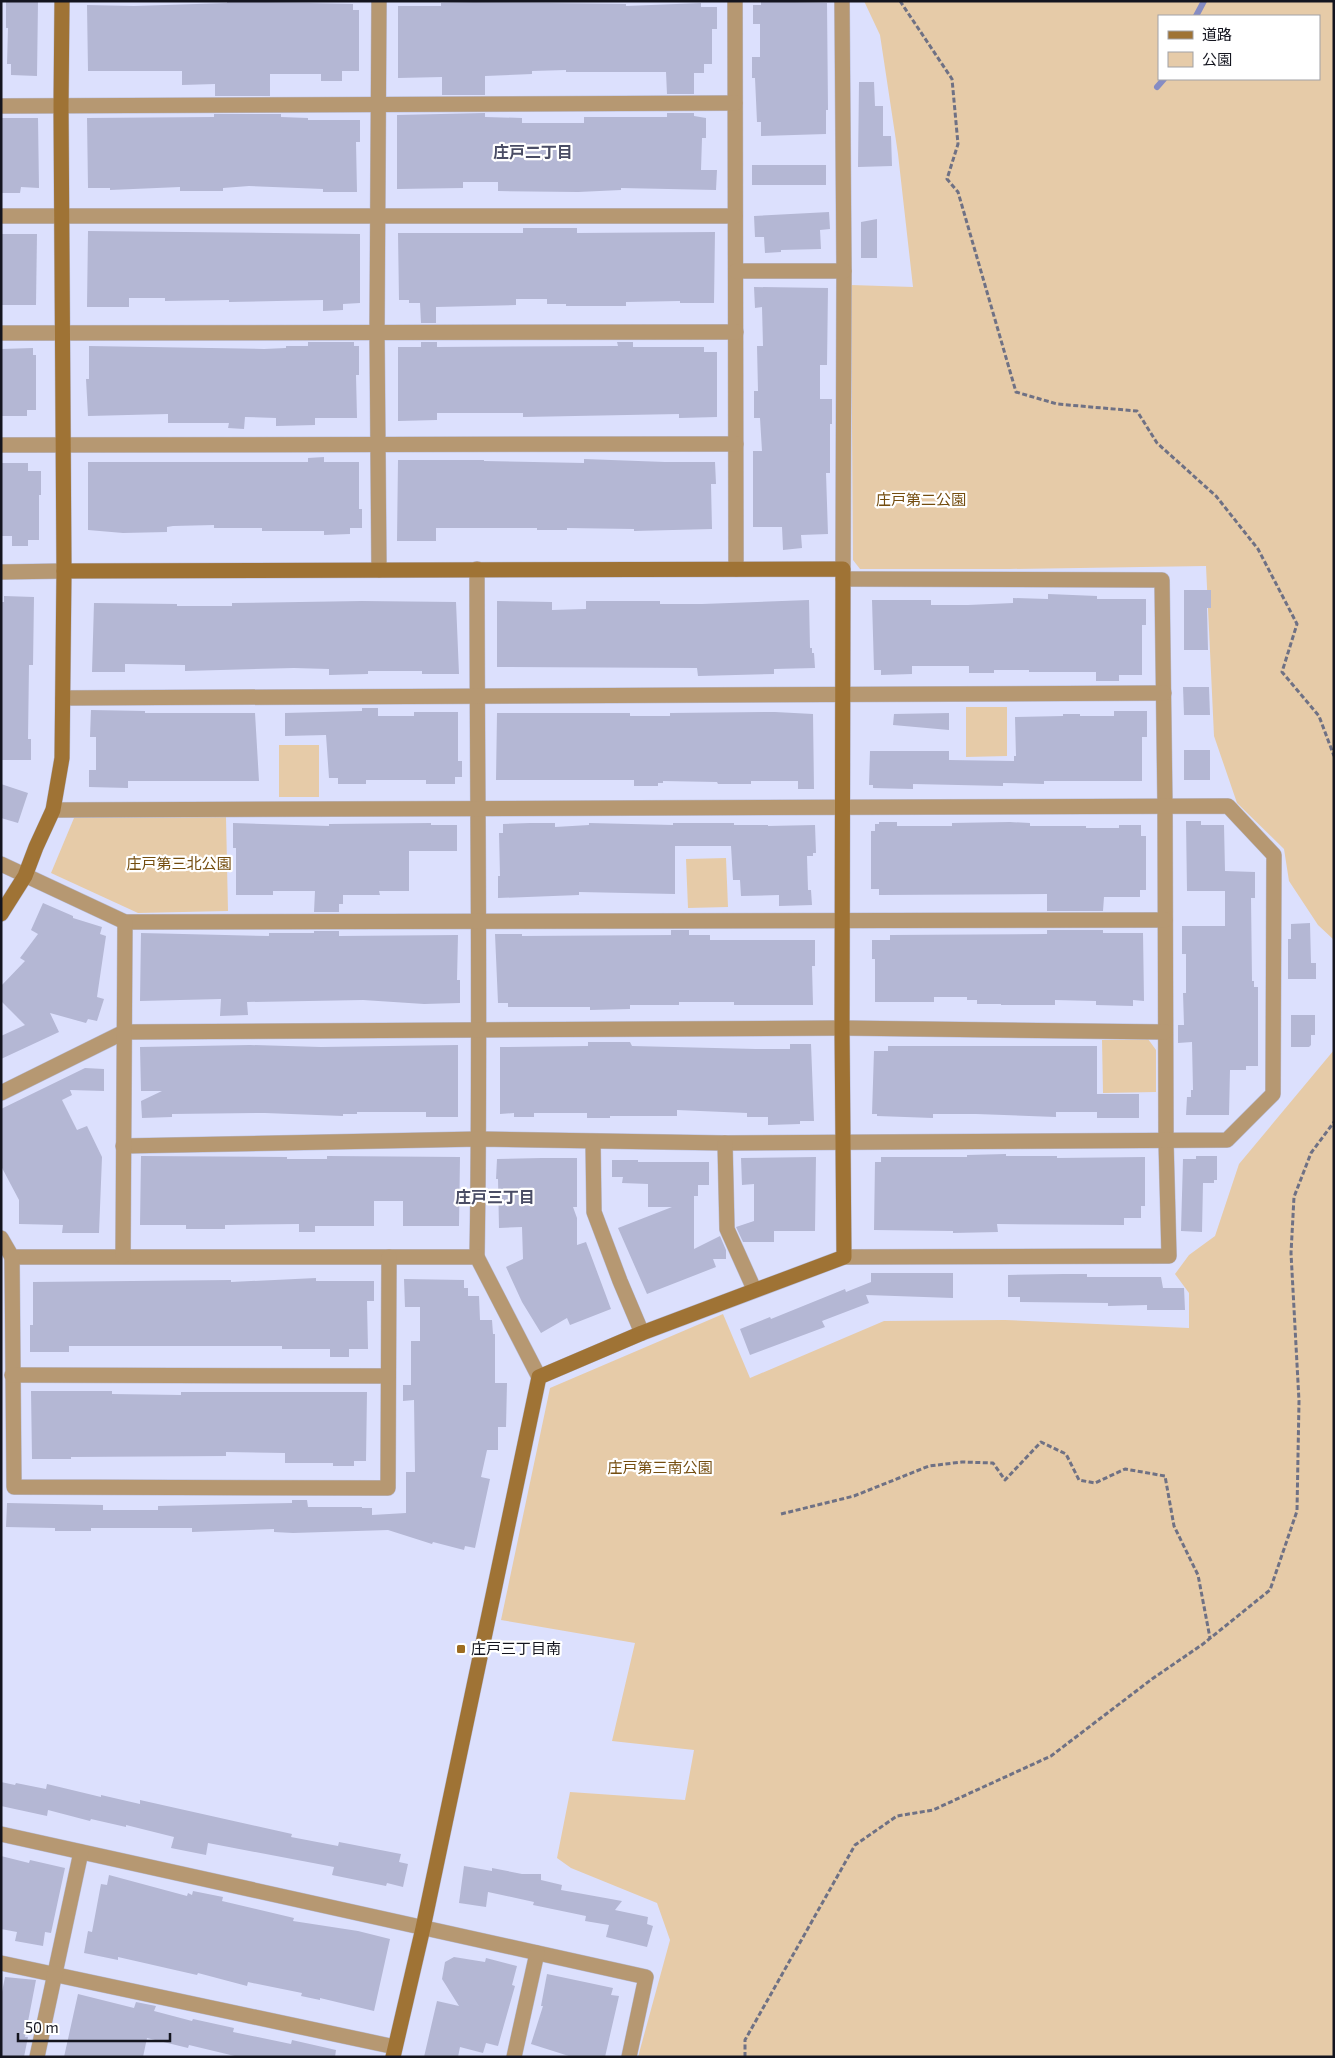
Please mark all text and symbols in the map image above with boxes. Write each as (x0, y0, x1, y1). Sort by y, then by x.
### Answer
legend (1158, 15, 1320, 80)
text: 道路 (1202, 25, 1232, 43)
text: 公園 (1202, 50, 1232, 68)
district label: 庄戸二丁目 (493, 142, 573, 161)
park label: 庄戸第二公園 (876, 490, 966, 508)
park label: 庄戸第三北公園 (126, 854, 232, 872)
district label: 庄戸三丁目 (455, 1187, 535, 1206)
park label: 庄戸第三南公園 (607, 1458, 713, 1476)
place label: 庄戸三丁目南 (471, 1639, 561, 1657)
marker: 庄戸三丁目南 (455, 1643, 467, 1655)
scale bar (18, 2010, 170, 2042)
text: 50 m (25, 2018, 59, 2036)

